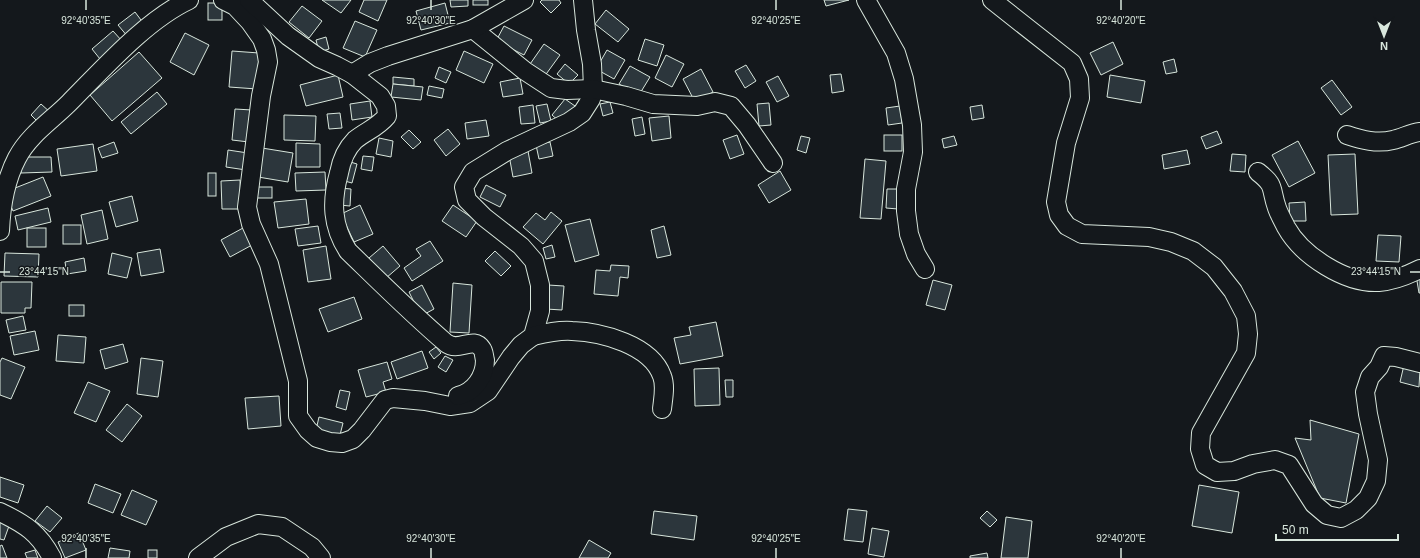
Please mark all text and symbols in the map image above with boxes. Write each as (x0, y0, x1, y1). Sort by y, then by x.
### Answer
text: 92°40'35"E (61, 15, 111, 26)
text: 92°40'30"E (406, 15, 456, 26)
text: 92°40'25"E (751, 15, 801, 26)
text: 92°40'20"E (1096, 15, 1146, 26)
north arrow (1364, 16, 1404, 56)
text: N (1380, 40, 1388, 52)
text: 23°44'15"N (19, 266, 69, 277)
text: 23°44'15"N (1351, 266, 1401, 277)
scale bar (1276, 516, 1398, 542)
text: 50 m (1282, 523, 1309, 537)
text: 92°40'35"E (61, 533, 111, 544)
text: 92°40'30"E (406, 533, 456, 544)
text: 92°40'25"E (751, 533, 801, 544)
text: 92°40'20"E (1096, 533, 1146, 544)

